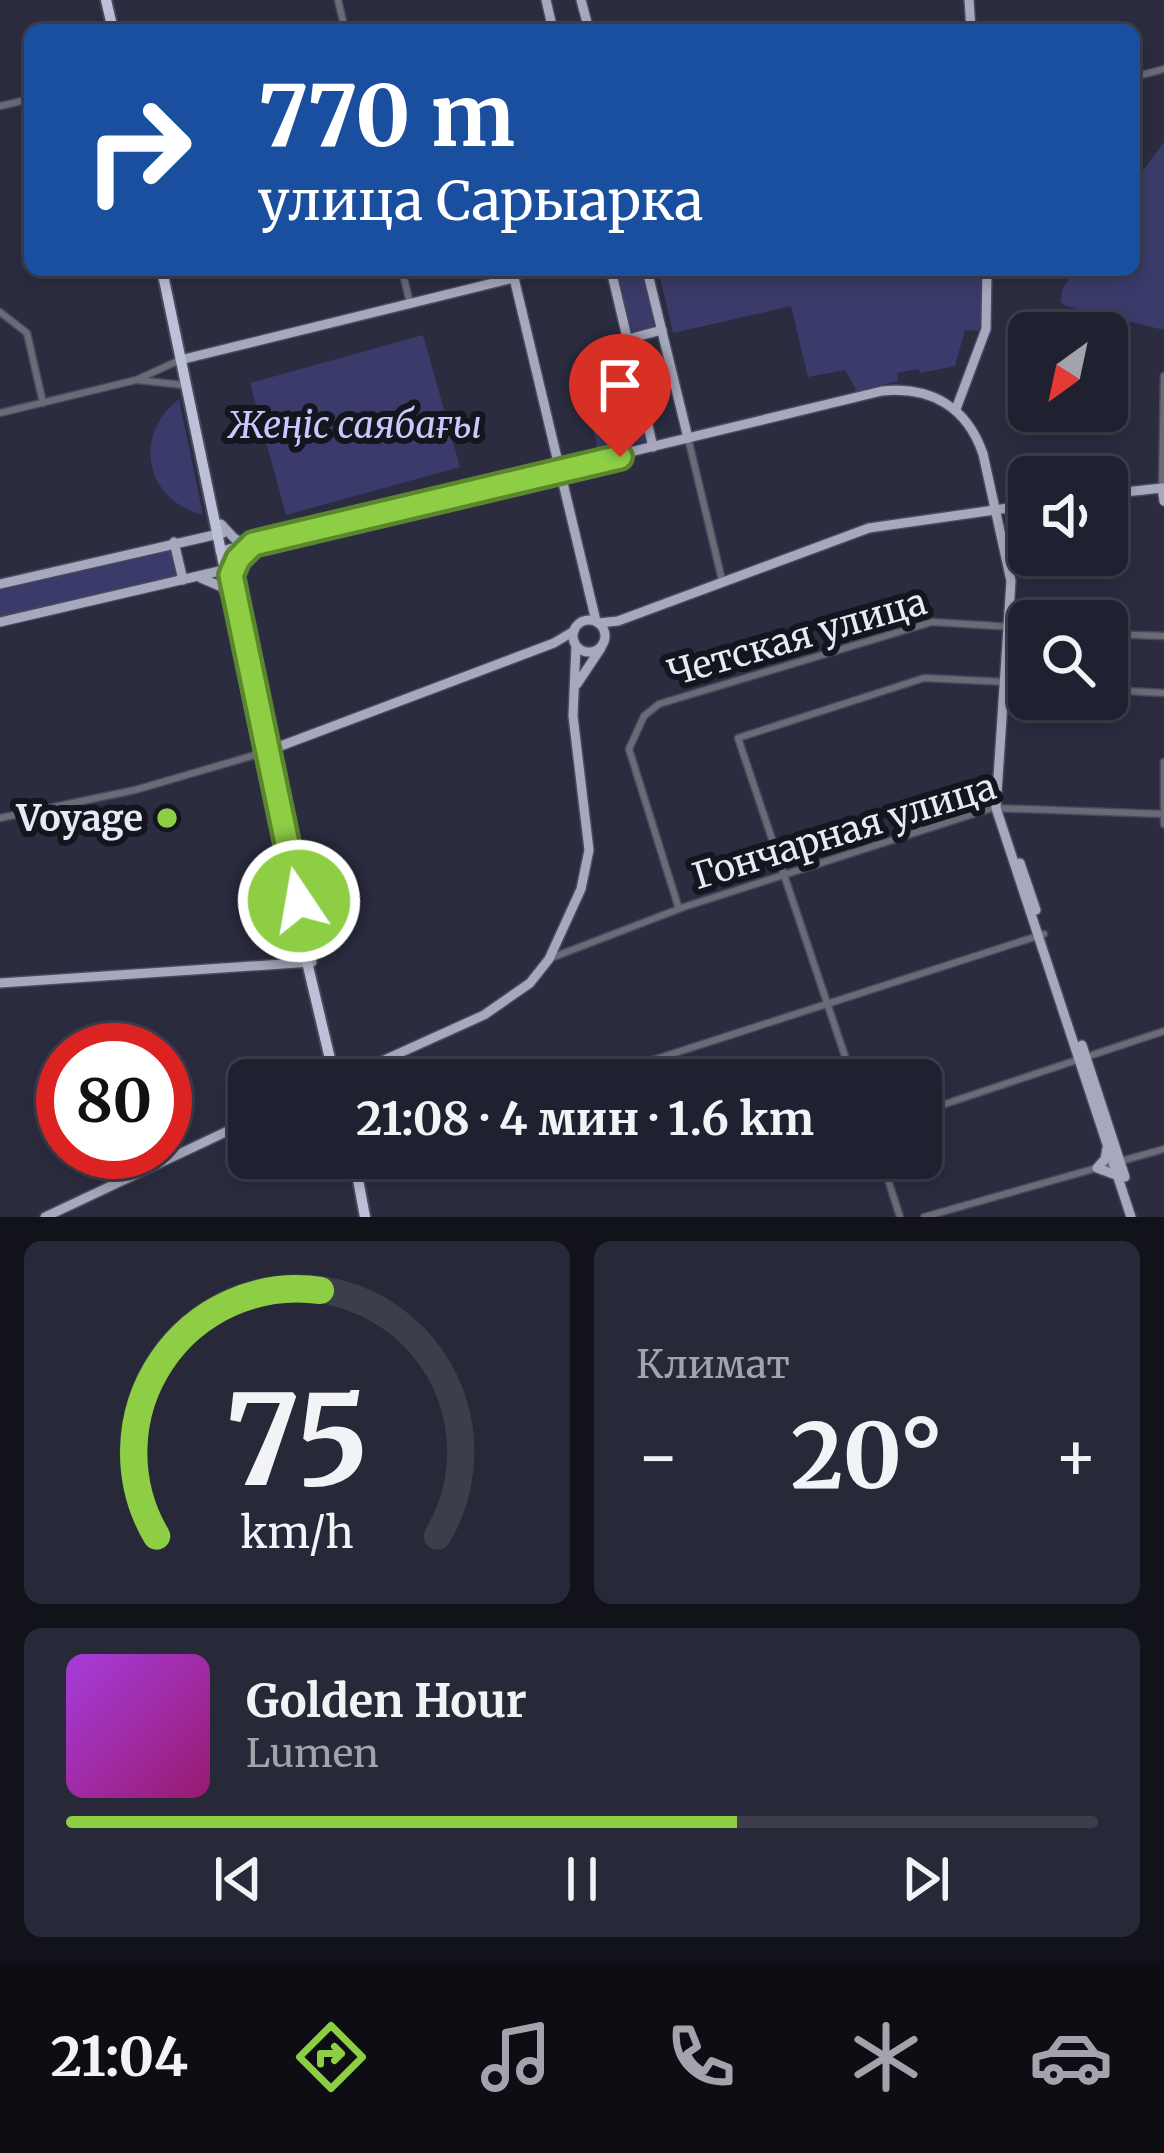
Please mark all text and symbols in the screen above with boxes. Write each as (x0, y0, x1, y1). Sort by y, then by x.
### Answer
text: 770 m (258, 63, 515, 169)
icon: right (60, 72, 216, 228)
text: улица Сарыарка (258, 167, 704, 235)
north arrow (1008, 312, 1128, 432)
map controls (1008, 312, 1128, 720)
pin (569, 334, 671, 457)
icon: arrive (587, 352, 653, 418)
park label: Жеңіс саябағы (226, 403, 482, 448)
button: sound (1008, 456, 1128, 576)
street label: Четская улица (663, 579, 931, 696)
button: search (1008, 600, 1128, 720)
street label: Гончарная улица (687, 764, 1001, 899)
place label: Voyage (16, 796, 143, 841)
marker: Voyage (154, 805, 180, 831)
position arrow (236, 838, 362, 964)
speed limit sign: 80 (36, 1023, 192, 1179)
text: 21:08 · 4 мин · 1.6 km (356, 1091, 814, 1147)
text: Климат (636, 1340, 790, 1389)
text: 75 (225, 1362, 369, 1519)
text: 20° (791, 1399, 943, 1513)
text: − (636, 1415, 680, 1498)
text: + (1054, 1415, 1098, 1498)
text: km/h (240, 1505, 354, 1559)
text: Golden Hour (246, 1673, 527, 1729)
text: Lumen (246, 1729, 379, 1778)
icon: previous (205, 1846, 271, 1912)
icon: pause (549, 1846, 615, 1912)
icon: next (893, 1846, 959, 1912)
icon: directions (289, 2015, 373, 2099)
icon: music (474, 2015, 558, 2099)
icon: phone (659, 2015, 743, 2099)
icon: climate (844, 2015, 928, 2099)
icon: car (1029, 2015, 1113, 2099)
text: 21:04 (51, 2023, 188, 2091)

